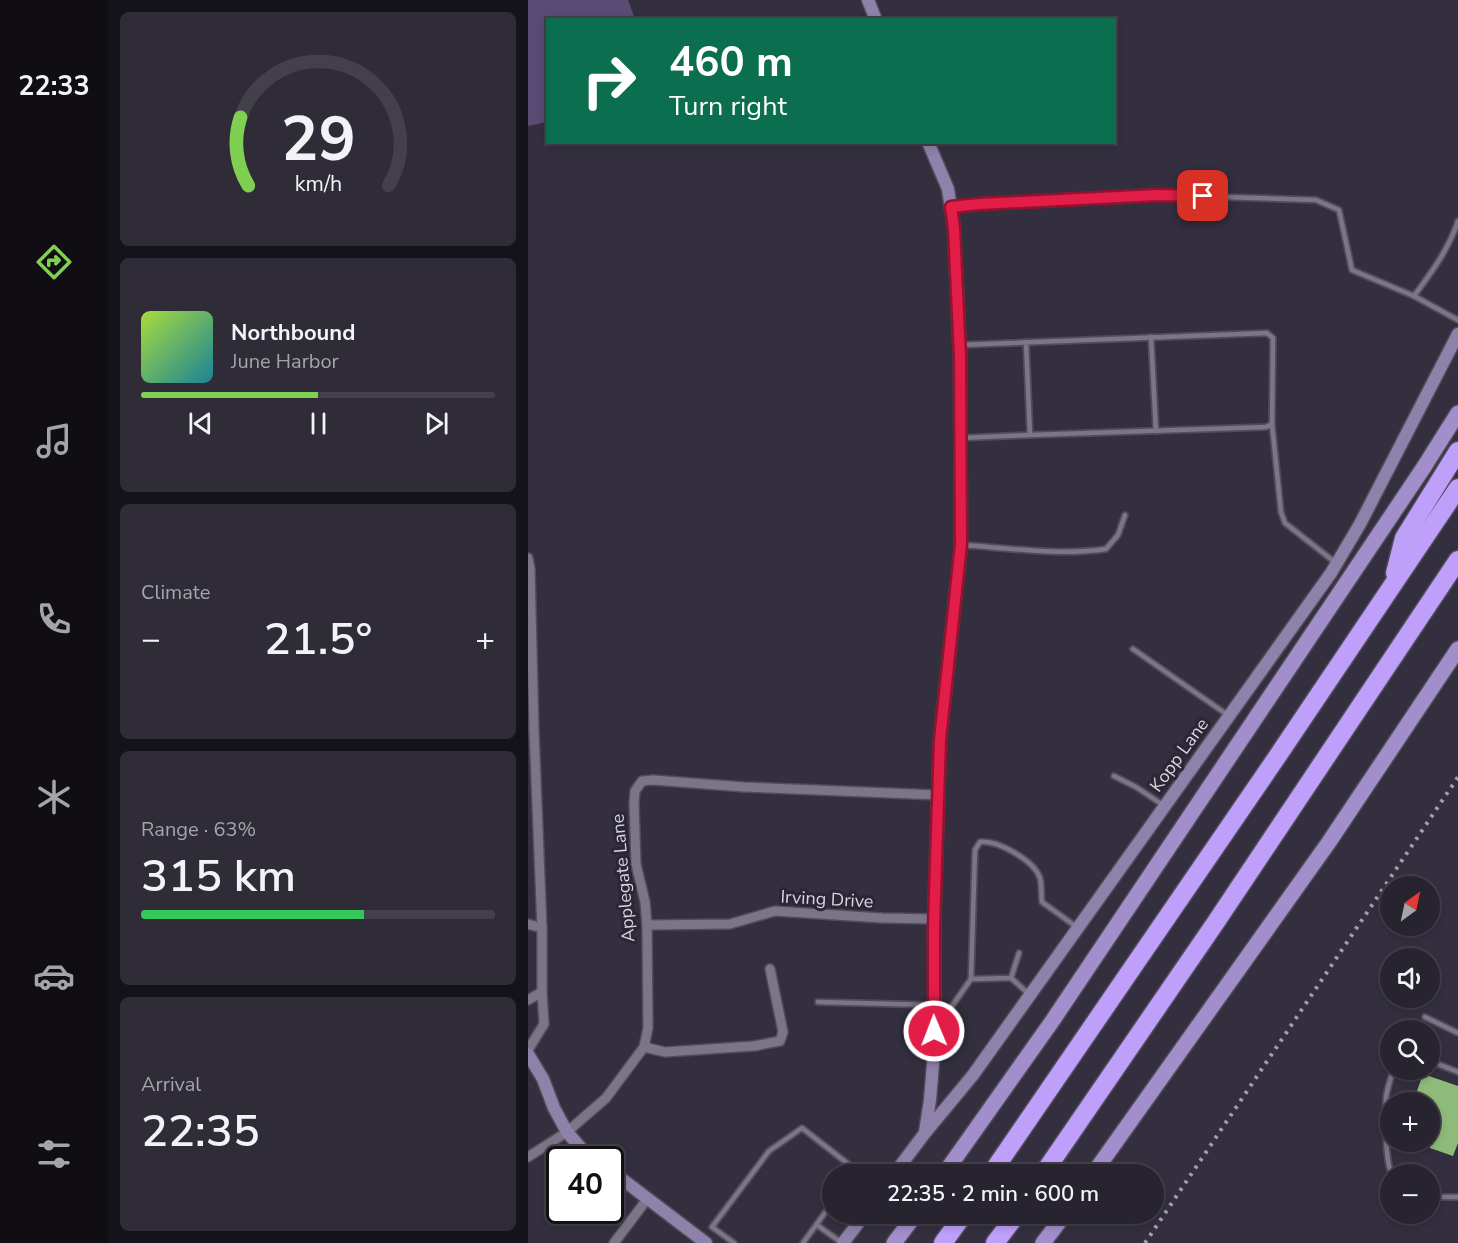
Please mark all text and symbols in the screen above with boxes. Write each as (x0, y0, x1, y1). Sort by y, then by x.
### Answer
text: 460 m (669, 34, 793, 91)
icon: right (570, 42, 648, 120)
text: 22:33 (18, 68, 90, 105)
text: Turn right (669, 88, 787, 125)
text: 29 (281, 97, 355, 182)
text: km/h (294, 169, 342, 199)
pin (1177, 170, 1228, 221)
icon: arrive (1186, 179, 1219, 212)
icon: directions (33, 241, 75, 283)
text: Northbound (231, 318, 355, 348)
text: June Harbor (231, 348, 339, 375)
icon: previous (184, 407, 217, 440)
icon: pause (302, 407, 335, 440)
icon: next (420, 407, 453, 440)
icon: music (33, 420, 75, 462)
text: Climate (141, 579, 210, 606)
icon: phone (33, 598, 75, 640)
text: 21.5° (264, 609, 372, 670)
text: − (141, 617, 161, 662)
text: + (475, 617, 495, 662)
street label: Kopp Lane (1144, 713, 1214, 797)
icon: climate (33, 776, 75, 818)
street label: Applegate Lane (605, 813, 641, 943)
text: Range · 63% (141, 816, 256, 843)
text: 315 km (141, 846, 296, 907)
north arrow (1380, 876, 1440, 936)
map controls (1380, 876, 1440, 1224)
street label: Irving Drive (780, 885, 874, 913)
button: sound (1380, 948, 1440, 1008)
icon: car (33, 955, 75, 997)
position arrow (902, 999, 966, 1063)
button: search (1380, 1020, 1440, 1080)
text: Arrival (141, 1071, 201, 1098)
button: + (1380, 1092, 1440, 1152)
text: 22:35 (141, 1101, 260, 1162)
icon: filters (33, 1133, 75, 1175)
speed limit sign: 40 (546, 1146, 624, 1224)
button: − (1380, 1164, 1440, 1224)
text: 22:35 · 2 min · 600 m (887, 1179, 1099, 1209)

